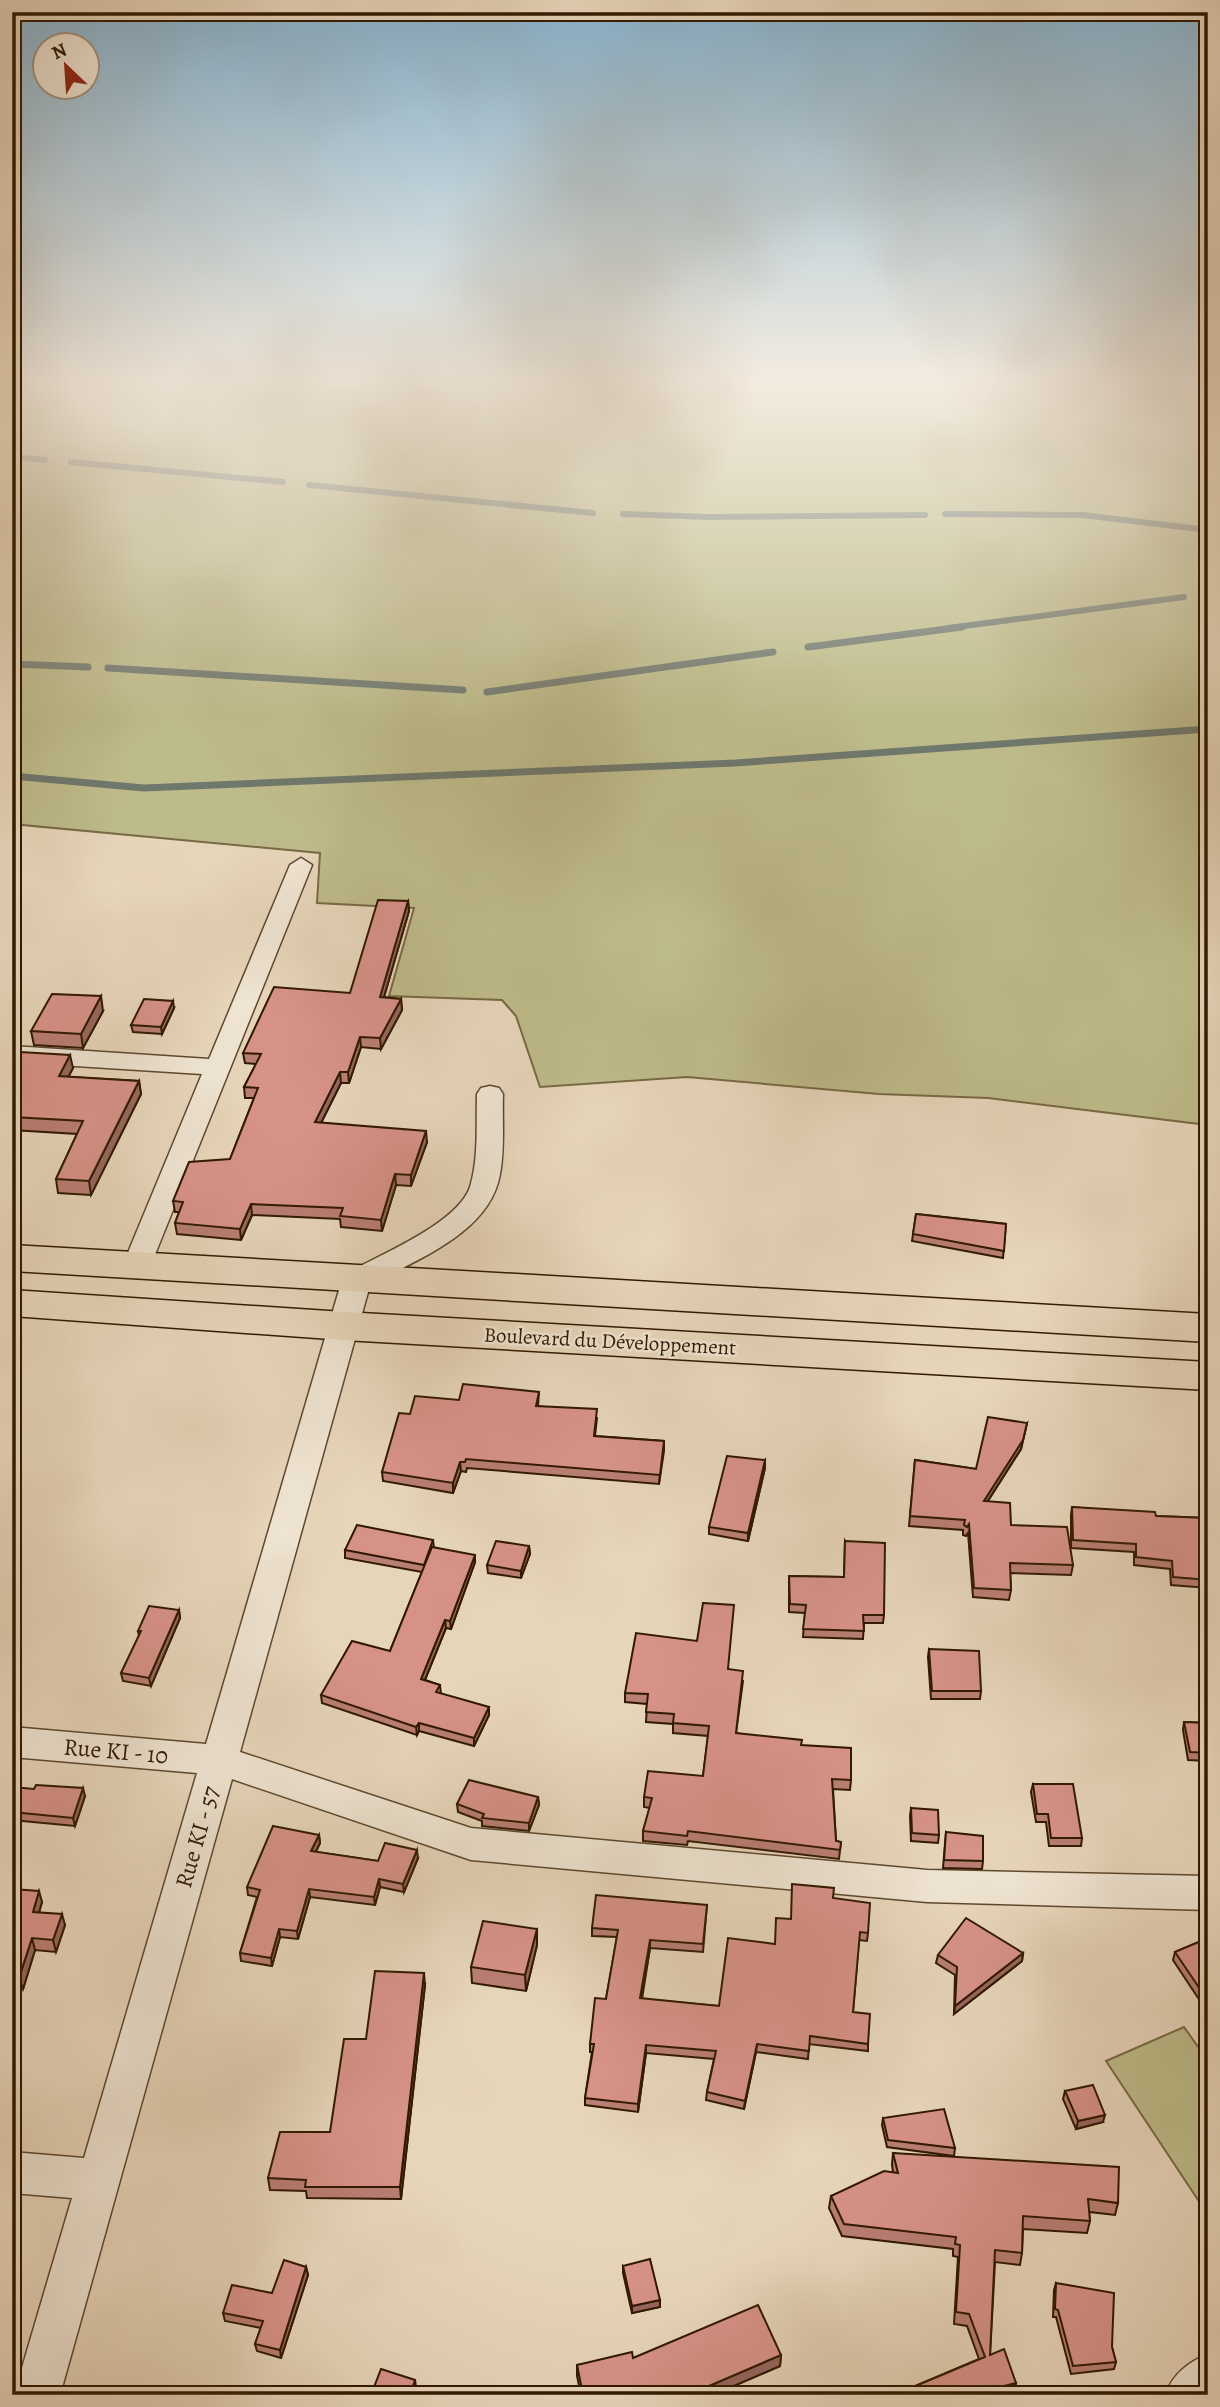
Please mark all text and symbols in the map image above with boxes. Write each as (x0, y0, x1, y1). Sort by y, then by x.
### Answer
north arrow (32, 32, 102, 102)
text: N (47, 37, 71, 66)
street label: Boulevard du Développement (483, 1320, 737, 1362)
street label: Rue KI - 10 (62, 1730, 170, 1772)
street label: Rue KI - 57 (167, 1782, 227, 1892)

